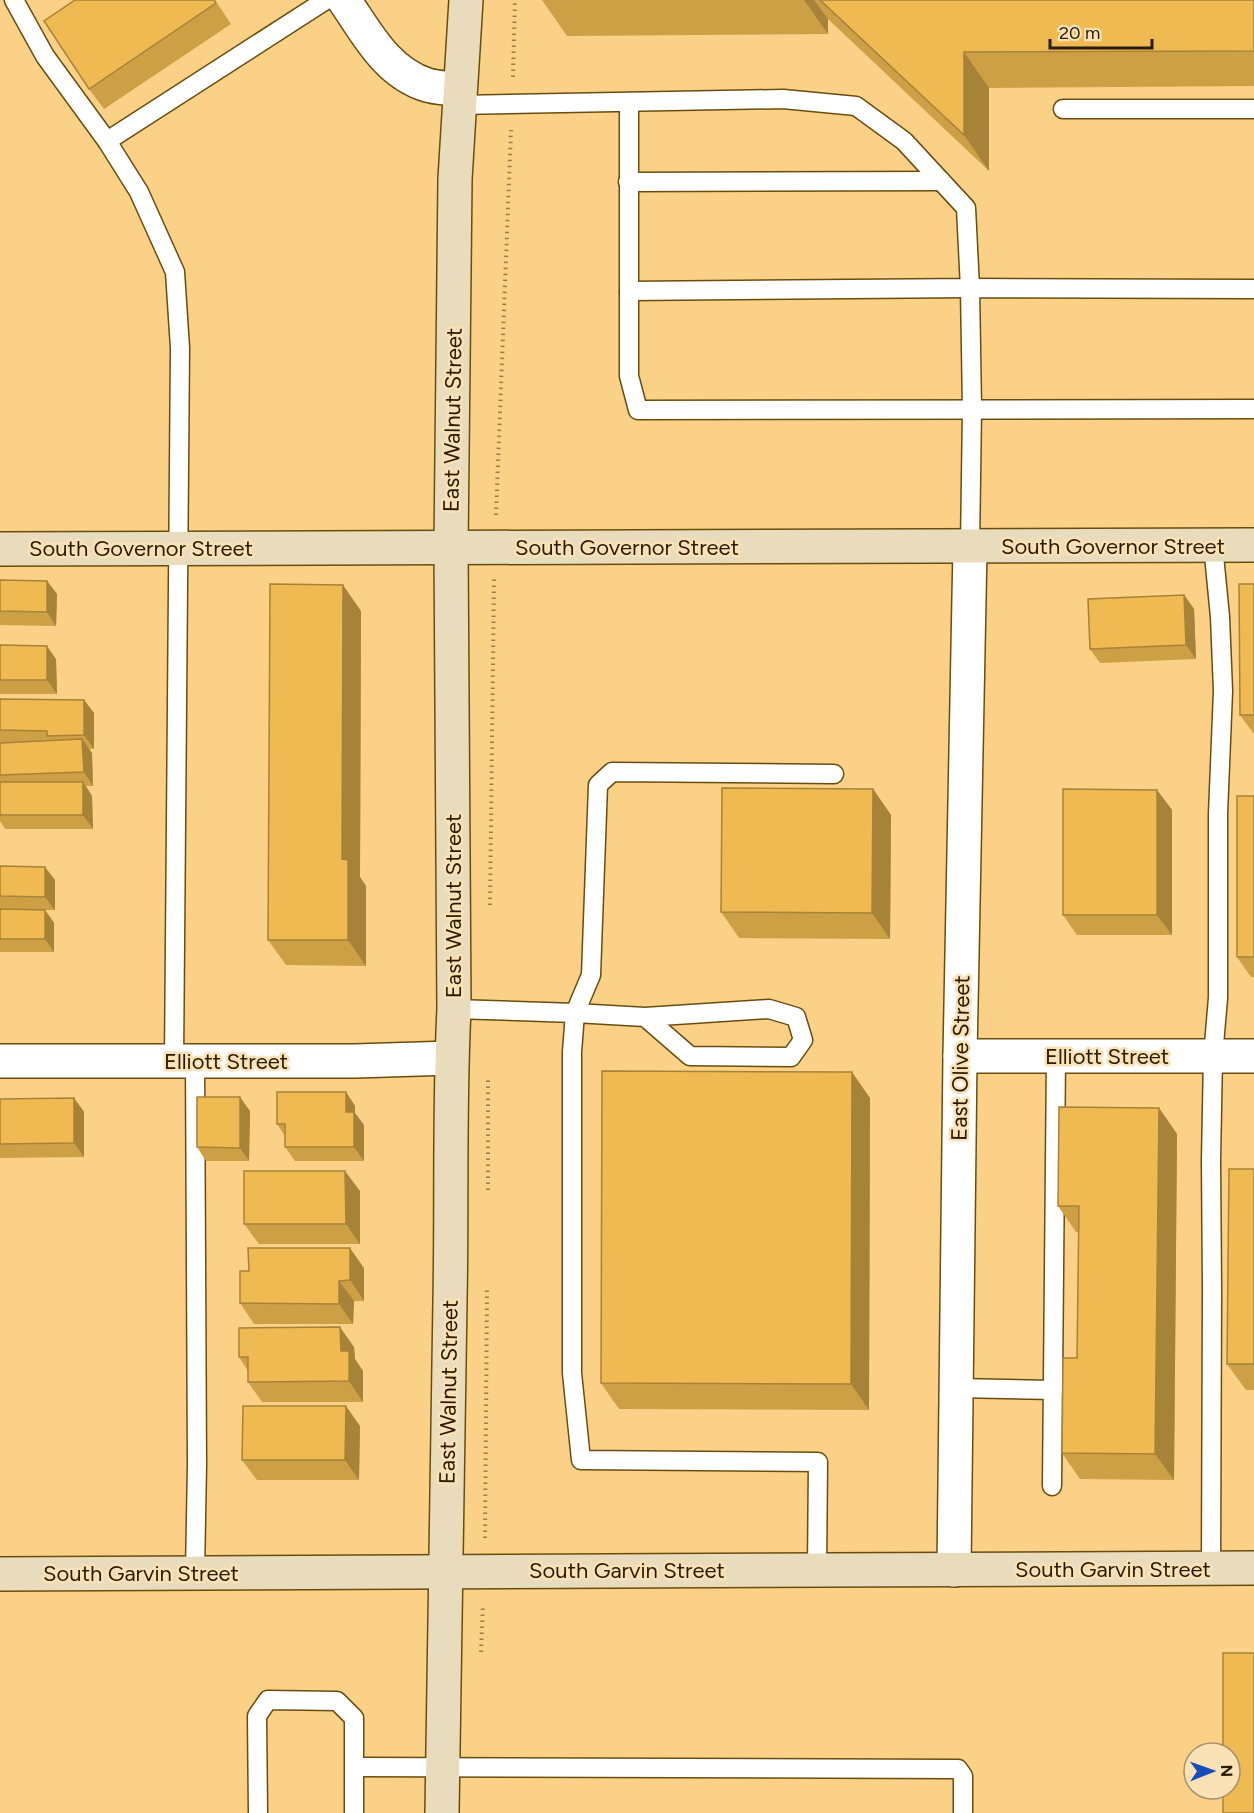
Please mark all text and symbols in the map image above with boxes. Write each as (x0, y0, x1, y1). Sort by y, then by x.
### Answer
scale bar (1050, 12, 1152, 50)
text: 20 m (1059, 22, 1100, 44)
street label: East Walnut Street (437, 328, 468, 512)
street label: South Governor Street (1001, 533, 1225, 560)
street label: South Governor Street (515, 534, 739, 561)
street label: South Governor Street (29, 535, 253, 562)
street label: East Walnut Street (440, 814, 467, 998)
street label: East Olive Street (946, 975, 975, 1141)
street label: Elliott Street (1045, 1043, 1169, 1070)
street label: Elliott Street (164, 1048, 288, 1075)
street label: East Walnut Street (433, 1300, 464, 1484)
street label: South Garvin Street (1015, 1556, 1211, 1583)
street label: South Garvin Street (529, 1557, 725, 1584)
street label: South Garvin Street (43, 1560, 239, 1587)
north arrow (1182, 1741, 1242, 1801)
text: N (1217, 1764, 1236, 1777)

